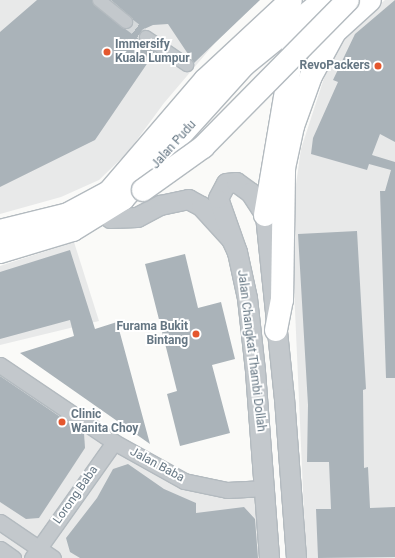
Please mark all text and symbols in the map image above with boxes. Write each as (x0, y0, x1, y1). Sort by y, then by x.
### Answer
place label: Immersify Kuala Lumpur (115, 38, 190, 66)
marker: Immersify Kuala Lumpur (102, 47, 112, 57)
place label: RevoPackers (299, 59, 370, 73)
marker: RevoPackers (373, 61, 383, 71)
street label: Jalan Pudu (149, 118, 199, 172)
street label: Jalan Changkat Thambi Dollah (234, 269, 268, 433)
place label: Furama Bukit Bintang (116, 320, 188, 348)
marker: Furama Bukit Bintang (191, 329, 201, 339)
place label: Clinic Wanita Choy (71, 408, 138, 436)
marker: Clinic Wanita Choy (56, 416, 68, 428)
street label: Jalan Baba (127, 445, 187, 485)
street label: Lorong Baba (51, 463, 101, 527)

